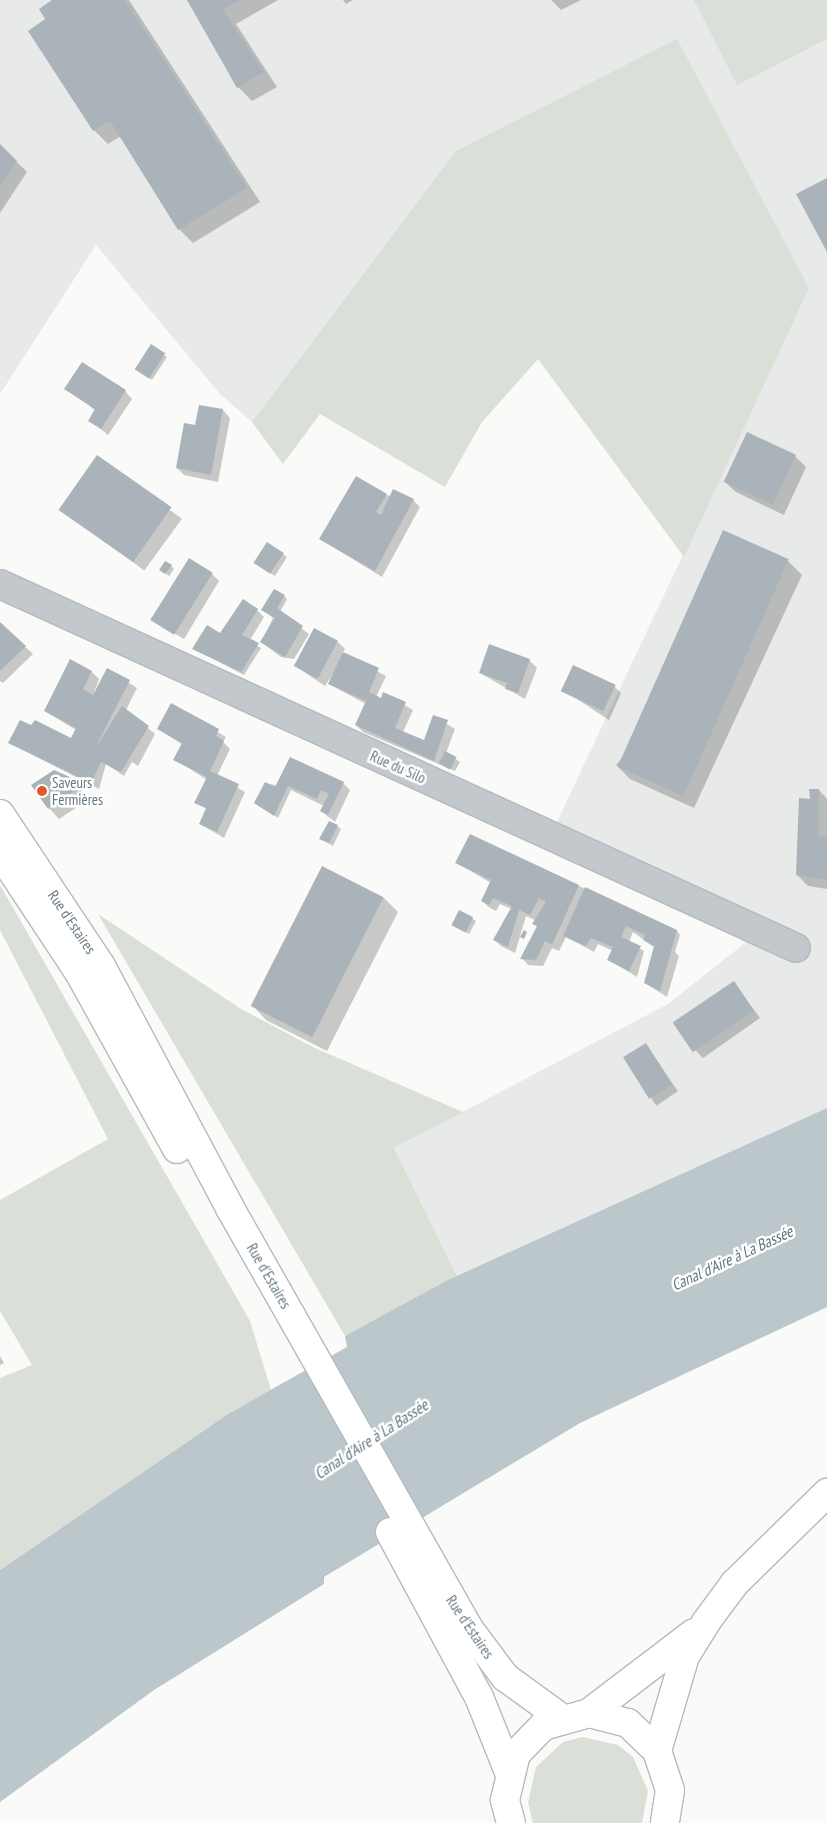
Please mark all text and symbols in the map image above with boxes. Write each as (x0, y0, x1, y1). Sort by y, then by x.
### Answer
street label: Rue du Silo (367, 747, 429, 787)
place label: Saveurs Fermières (52, 773, 103, 808)
marker: Saveurs Fermières (36, 785, 48, 797)
street label: Rue d'Estaires (44, 887, 100, 957)
water label: Canal d'Aire à La Bassée (668, 1221, 796, 1295)
street label: Rue d'Estaires (243, 1240, 295, 1312)
water label: Canal d'Aire à La Bassée (311, 1395, 431, 1483)
street label: Rue d'Estaires (442, 1592, 498, 1662)

